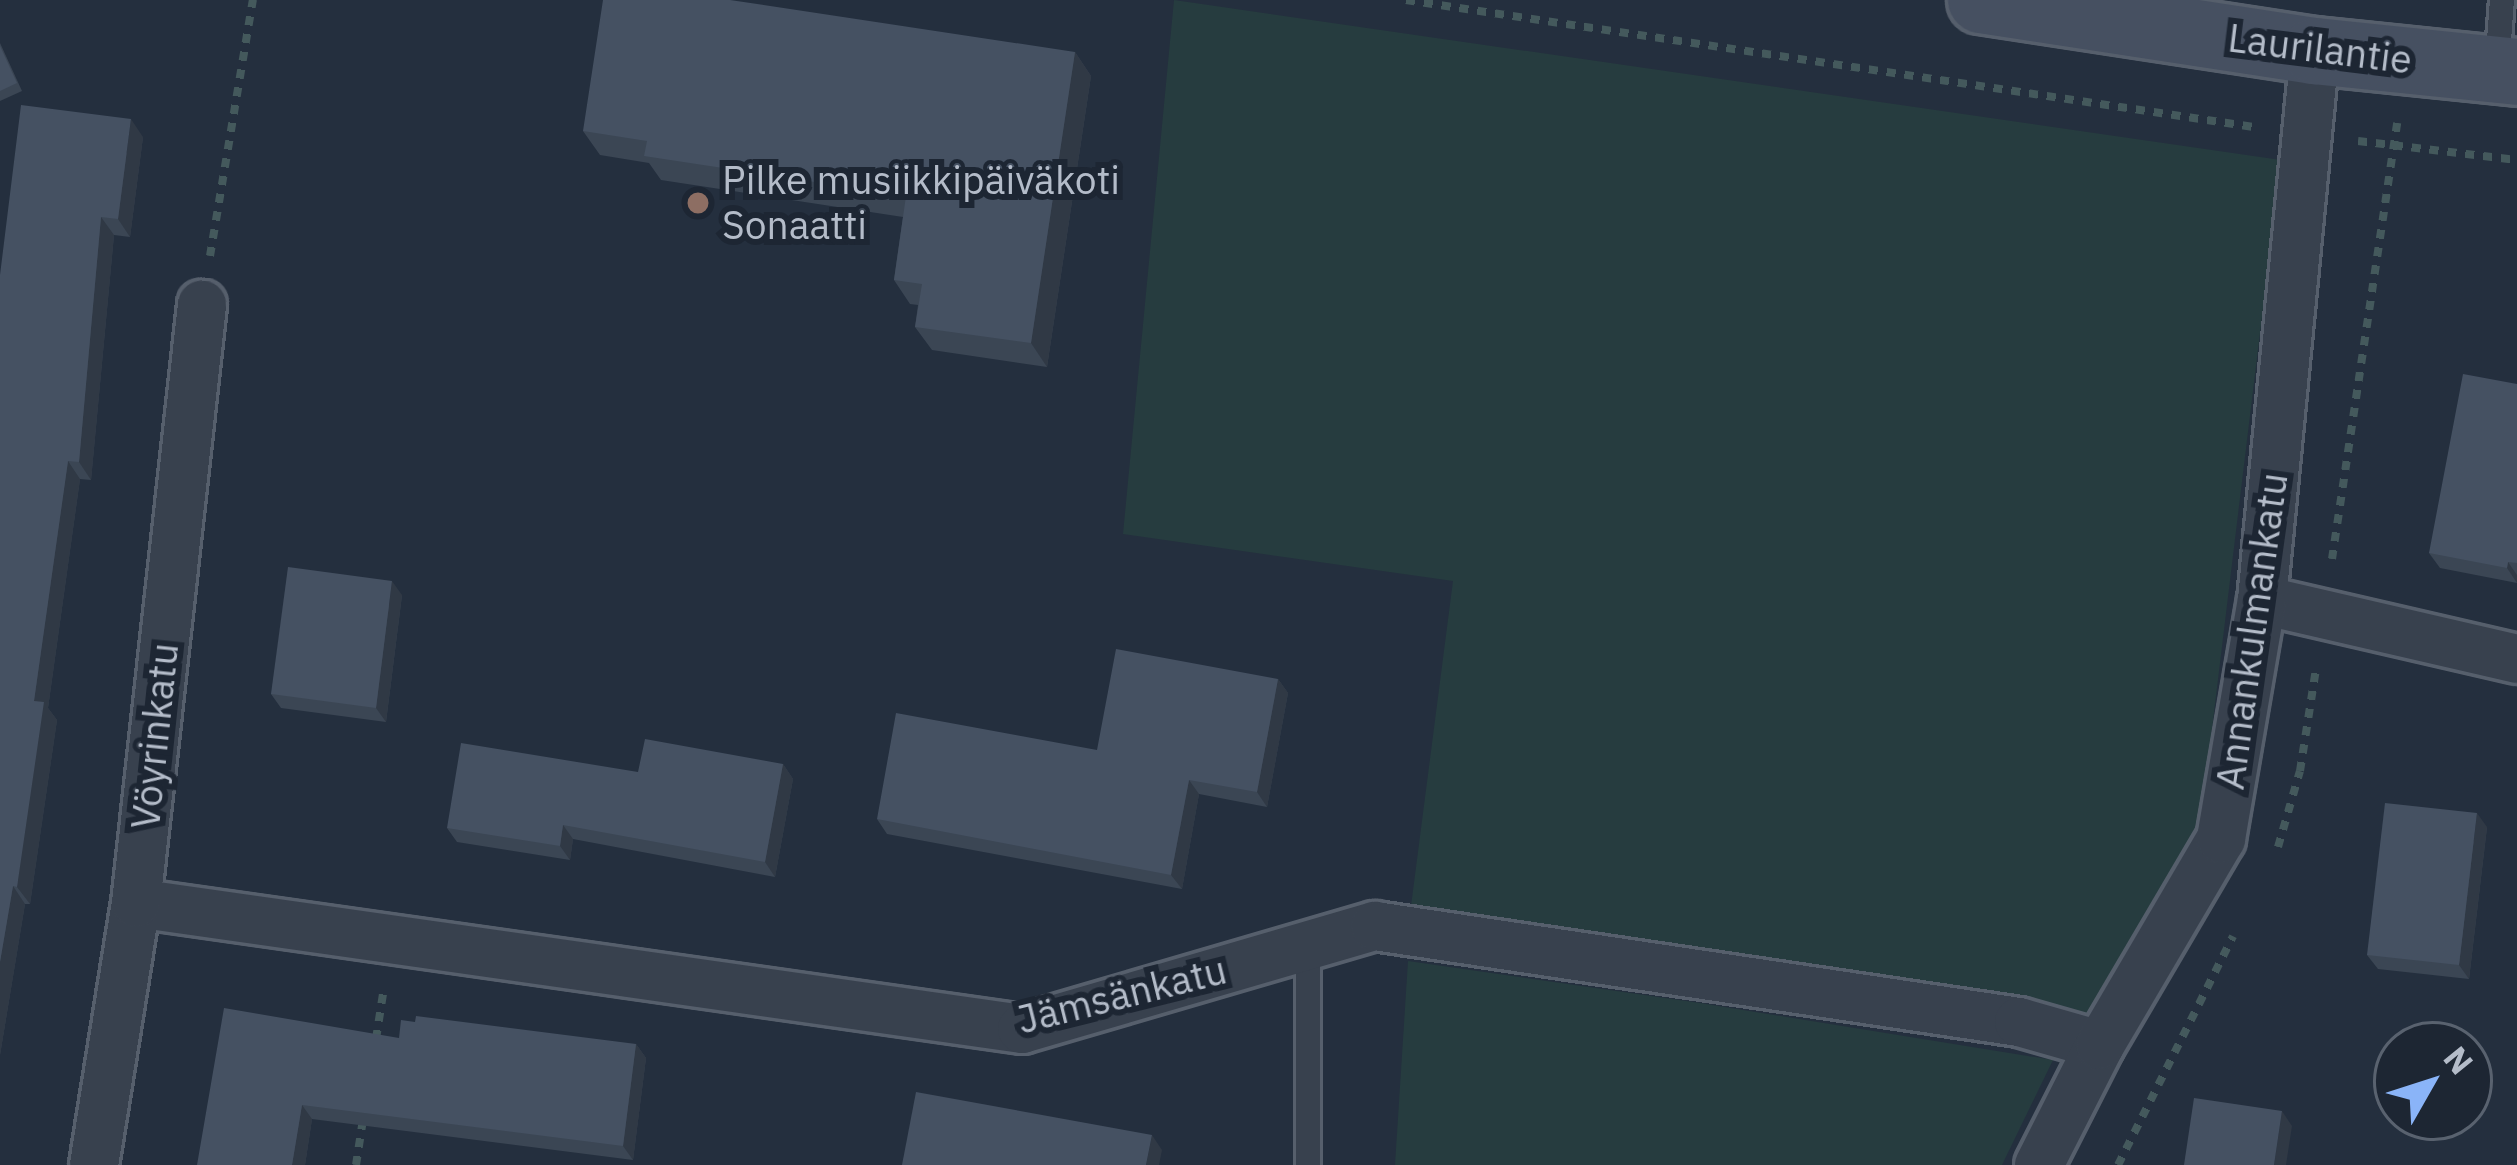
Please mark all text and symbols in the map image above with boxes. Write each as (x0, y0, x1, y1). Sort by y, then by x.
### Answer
street label: Laurilantie (2225, 15, 2415, 83)
place label: Pilke musiikkipäiväkoti Sonaatti (722, 158, 1120, 249)
marker: Pilke musiikkipäiväkoti Sonaatti (685, 190, 711, 216)
street label: Annankulmankatu (2207, 470, 2297, 792)
street label: Vöyrinkatu (122, 641, 188, 831)
street label: Jämsänkatu (1013, 946, 1231, 1044)
north arrow (2373, 1021, 2493, 1141)
text: N (2435, 1037, 2483, 1083)

